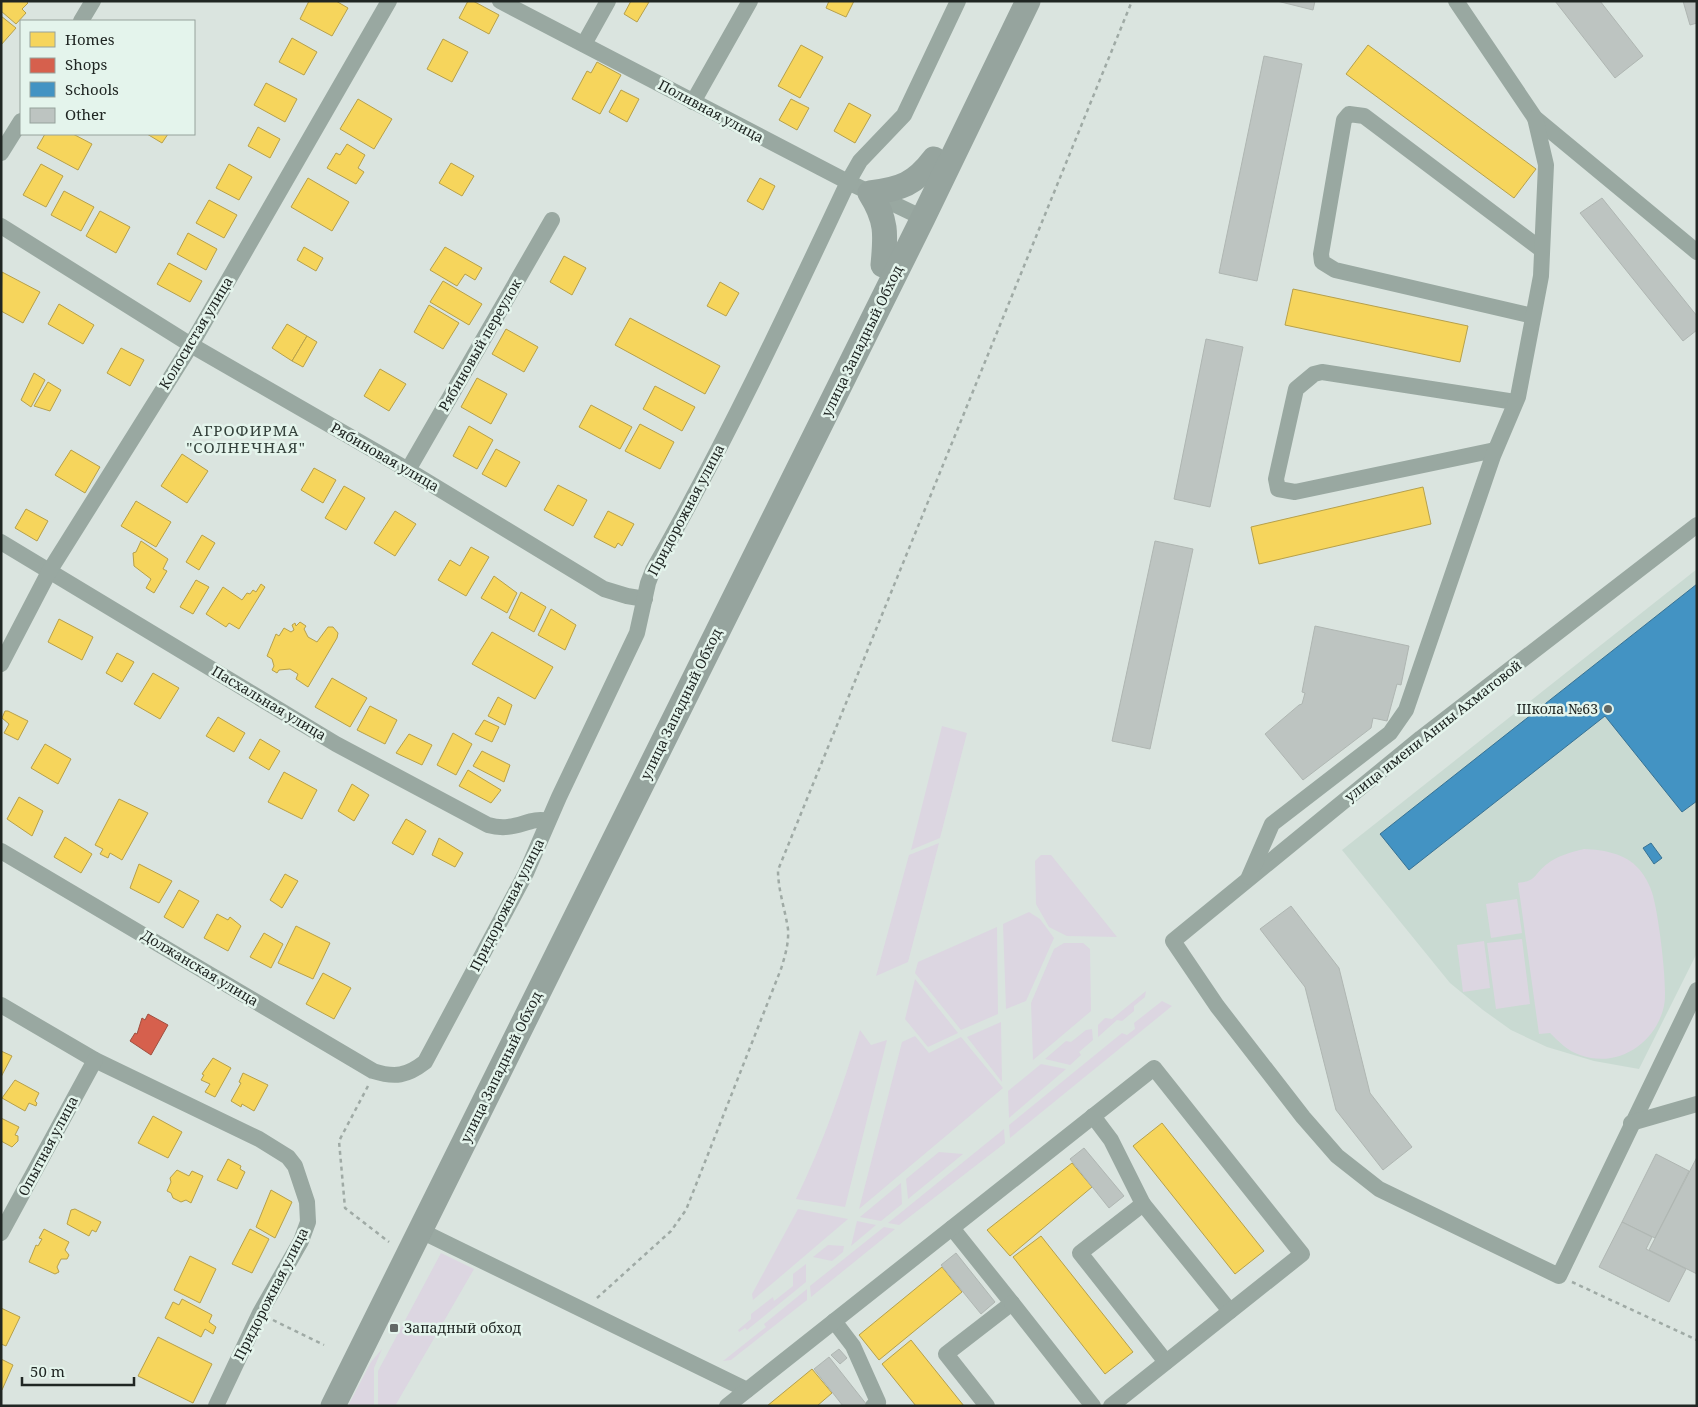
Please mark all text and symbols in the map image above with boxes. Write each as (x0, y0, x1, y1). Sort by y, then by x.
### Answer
legend (20, 20, 195, 135)
text: Homes (65, 29, 115, 49)
text: Shops (65, 54, 108, 74)
street label: Поливная улица (655, 75, 767, 146)
text: Schools (65, 79, 119, 99)
text: Other (65, 104, 106, 124)
street label: улица Западный Обход (817, 262, 907, 420)
street label: Колосистая улица (154, 273, 237, 393)
street label: Рябиновый переулок (434, 274, 526, 414)
street label: Рябиновая улица (328, 418, 443, 495)
district label: АГРОФИРМА "СОЛНЕЧНАЯ" (186, 420, 306, 457)
street label: Придорожная улица (643, 441, 728, 579)
street label: улица Западный Обход (636, 625, 726, 783)
street label: улица имени Анны Ахматовой (1340, 655, 1525, 806)
street label: Пасхальная улица (209, 661, 330, 744)
place label: Школа №63 (1516, 699, 1598, 718)
marker: Школа №63 (1602, 703, 1614, 715)
street label: Придорожная улица (465, 835, 548, 974)
street label: Должанская улица (138, 925, 262, 1010)
street label: улица Западный Обход (456, 988, 546, 1146)
street label: Опытная улица (13, 1092, 82, 1199)
street label: Придорожная улица (229, 1224, 312, 1363)
place label: Западный обход (404, 1318, 522, 1337)
marker: Западный обход (388, 1322, 400, 1334)
scale bar (22, 1354, 135, 1386)
text: 50 m (30, 1361, 65, 1381)

